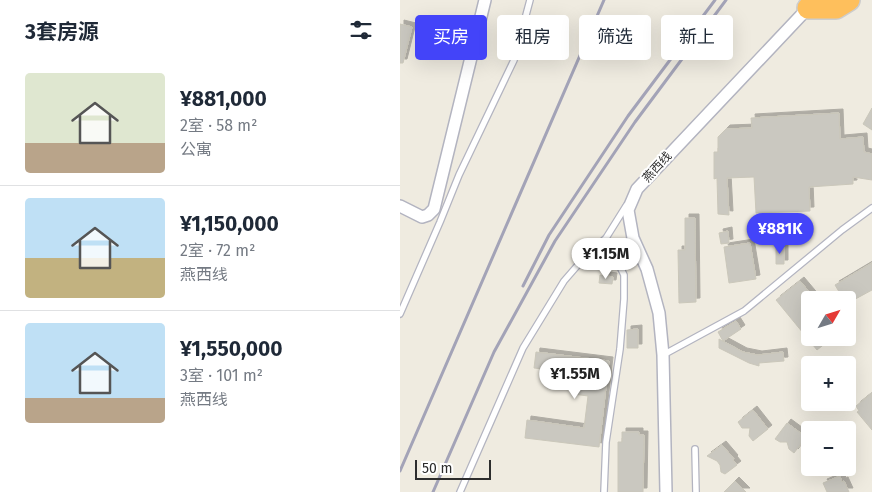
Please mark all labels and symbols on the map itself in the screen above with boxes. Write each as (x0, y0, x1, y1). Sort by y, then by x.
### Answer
street label: 燕西线 (640, 149, 674, 185)
pin: ¥881K (745, 212, 815, 255)
pin: ¥1.15M (565, 238, 647, 280)
north arrow (801, 291, 856, 346)
pin: ¥1.55M (534, 358, 616, 400)
scale bar (415, 457, 491, 480)

